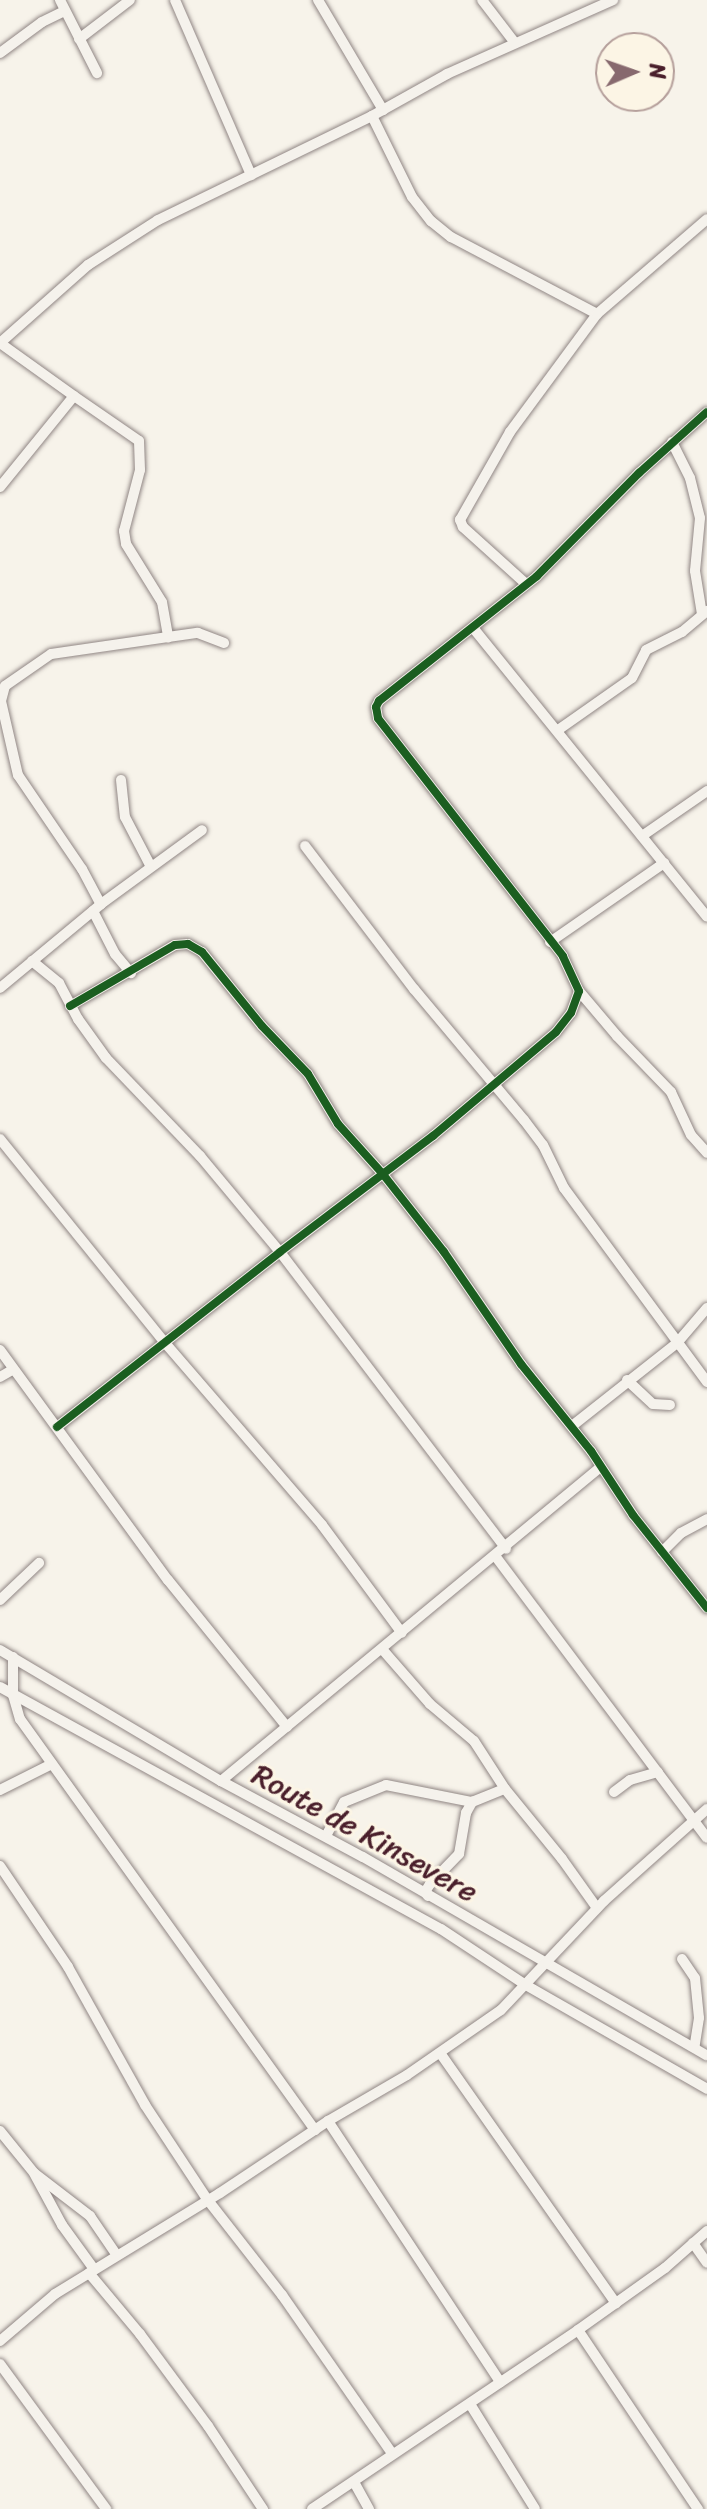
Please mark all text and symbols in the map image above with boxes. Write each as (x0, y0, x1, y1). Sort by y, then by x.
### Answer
north arrow (595, 32, 675, 112)
text: N (638, 63, 677, 80)
street label: Route de Kinsevere (246, 1756, 484, 1910)

